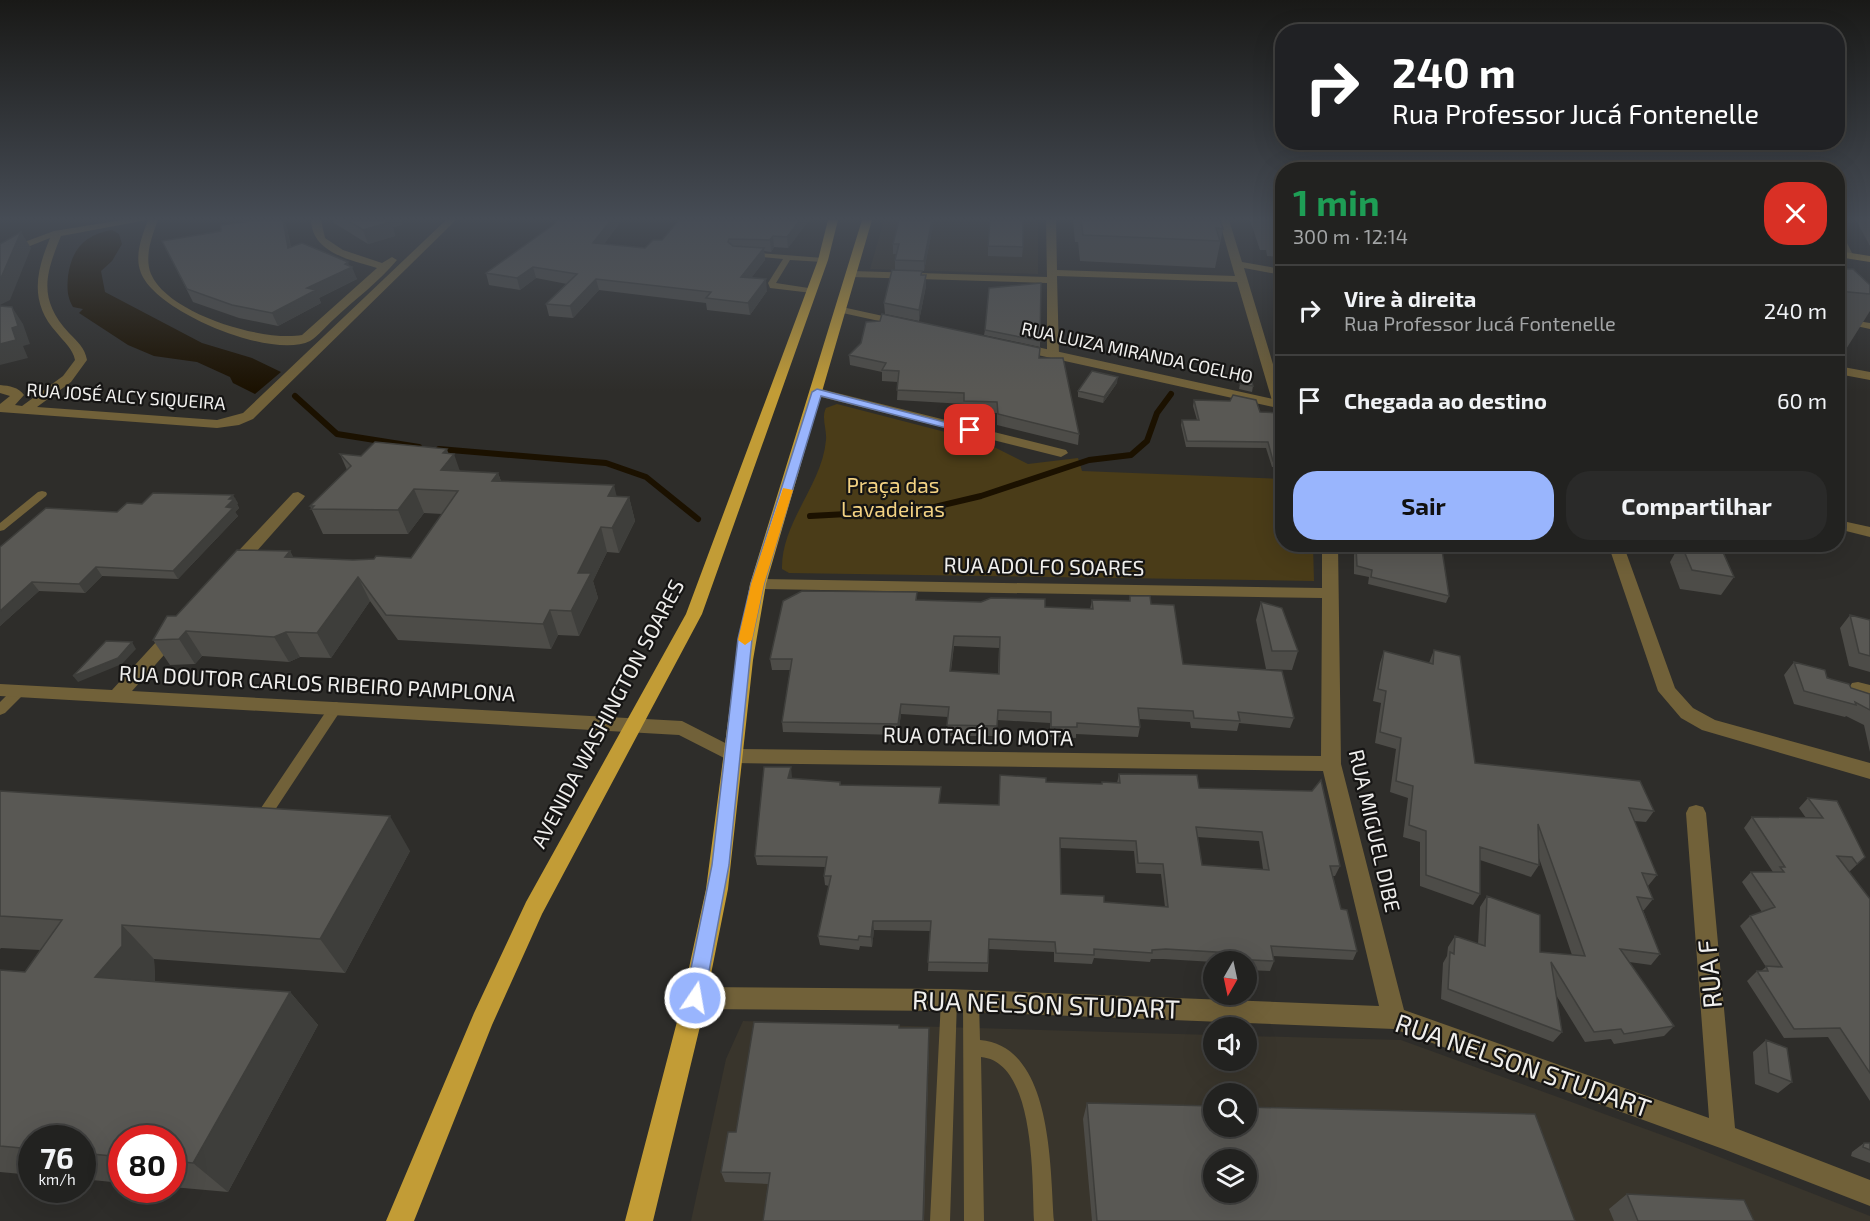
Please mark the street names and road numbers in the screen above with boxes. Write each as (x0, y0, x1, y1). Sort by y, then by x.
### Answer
street label: RUA LUIZA MIRANDA COELHO (1019, 317, 1255, 387)
street label: RUA JOSÉ ALCY SIQUEIRA (26, 378, 227, 414)
street label: RUA ADOLFO SOARES (944, 551, 1145, 580)
street label: AVENIDA WASHINGTON SOARES (525, 575, 688, 852)
street label: RUA DOUTOR CARLOS RIBEIRO PAMPLONA (118, 660, 516, 705)
street label: RUA OTACÍLIO MOTA (883, 721, 1073, 750)
street label: RUA MIGUEL DIBE (1345, 747, 1406, 914)
street label: RUA F (1690, 939, 1727, 1010)
street label: RUA NELSON STUDART (911, 983, 1181, 1024)
street label: RUA NELSON STUDART (1392, 1006, 1655, 1123)

